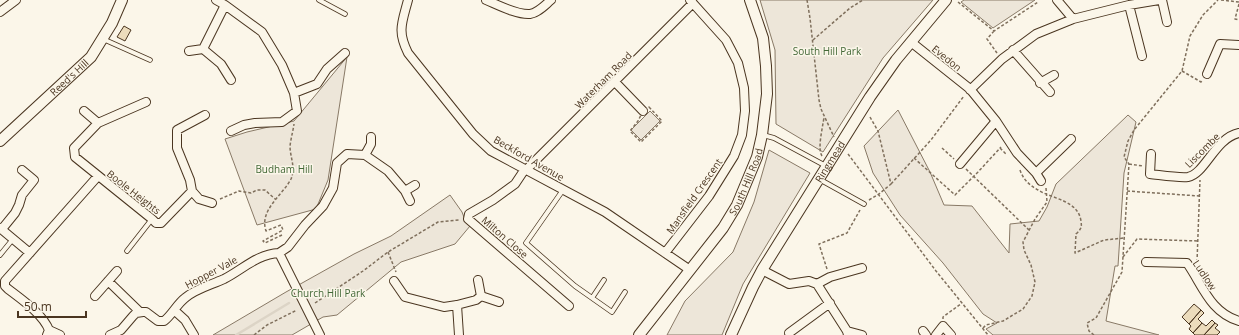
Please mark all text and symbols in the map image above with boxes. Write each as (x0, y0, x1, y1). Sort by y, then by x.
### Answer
street label: Evedon (929, 42, 965, 74)
park label: South Hill Park (793, 44, 862, 58)
street label: Waterham Road (571, 48, 635, 112)
street label: Reed's Hill (47, 56, 91, 99)
street label: Liscombe (1181, 129, 1223, 171)
street label: Beckford Avenue (491, 132, 567, 184)
street label: Ringmead (811, 138, 848, 185)
street label: South Hill Road (725, 147, 766, 218)
street label: Mansfield Crescent (663, 155, 726, 236)
park label: Budham Hill (255, 162, 313, 176)
street label: Boole Heights (104, 167, 164, 218)
street label: Milton Close (479, 213, 532, 261)
street label: Hopper Vale (182, 252, 240, 292)
street label: Ludlow (1190, 257, 1220, 293)
park label: Church Hill Park (291, 286, 366, 300)
scale bar (18, 293, 86, 319)
text: 50 m (24, 298, 52, 315)

